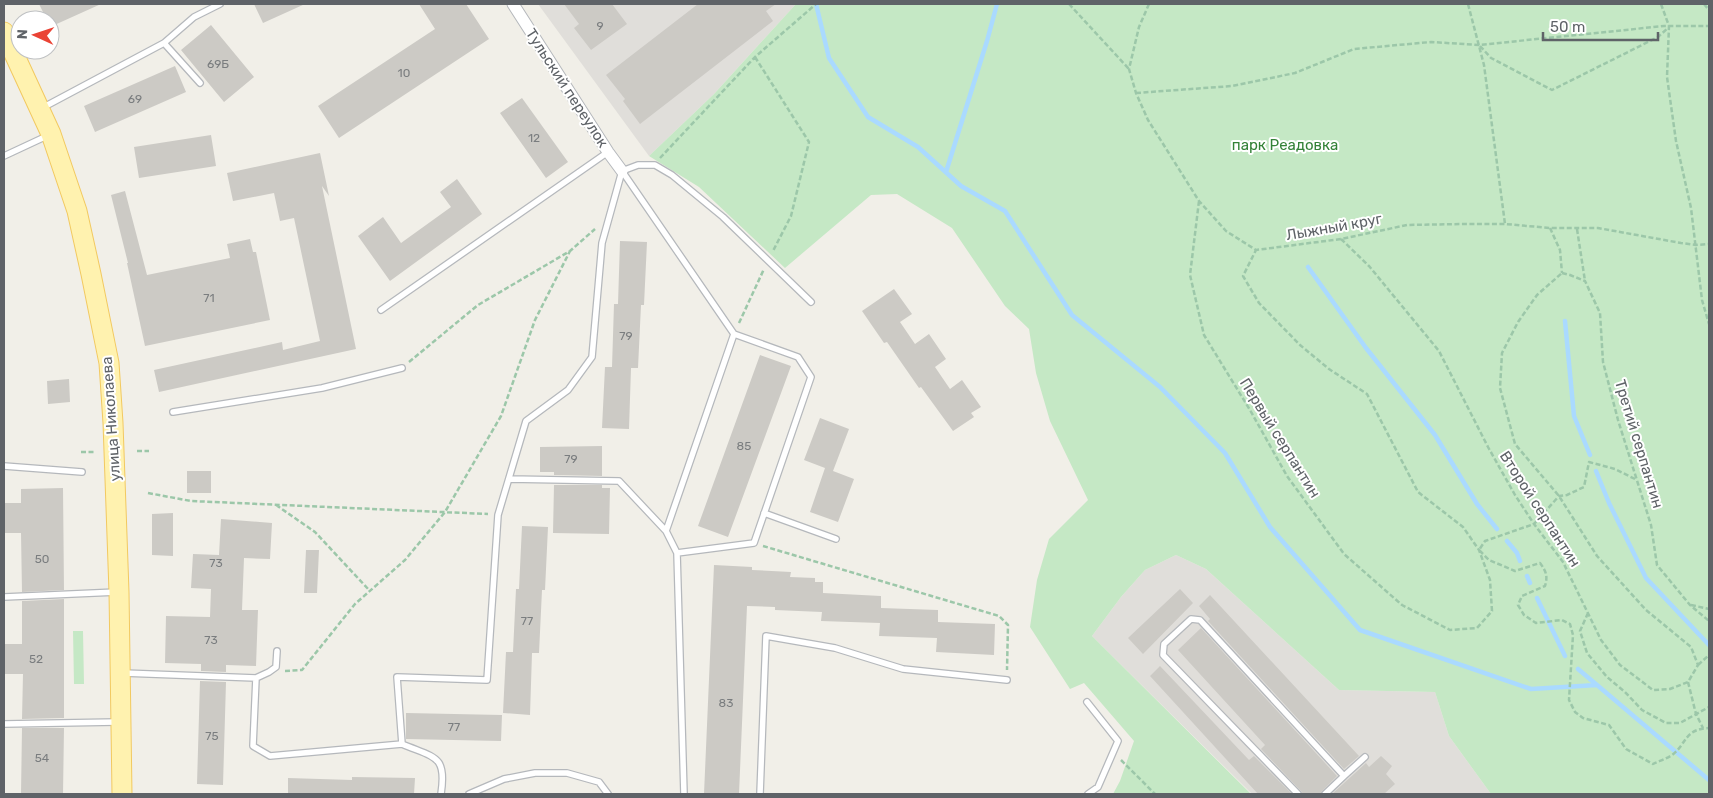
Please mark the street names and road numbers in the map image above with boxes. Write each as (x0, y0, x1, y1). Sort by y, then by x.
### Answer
street label: Тульский переулок (522, 25, 612, 151)
street label: Лыжный круг (1285, 210, 1384, 244)
street label: улица Николаева (98, 356, 124, 482)
street label: Первый серпантин (1236, 375, 1324, 501)
street label: Третий серпантин (1611, 378, 1667, 510)
street label: Второй серпантин (1496, 448, 1584, 570)

